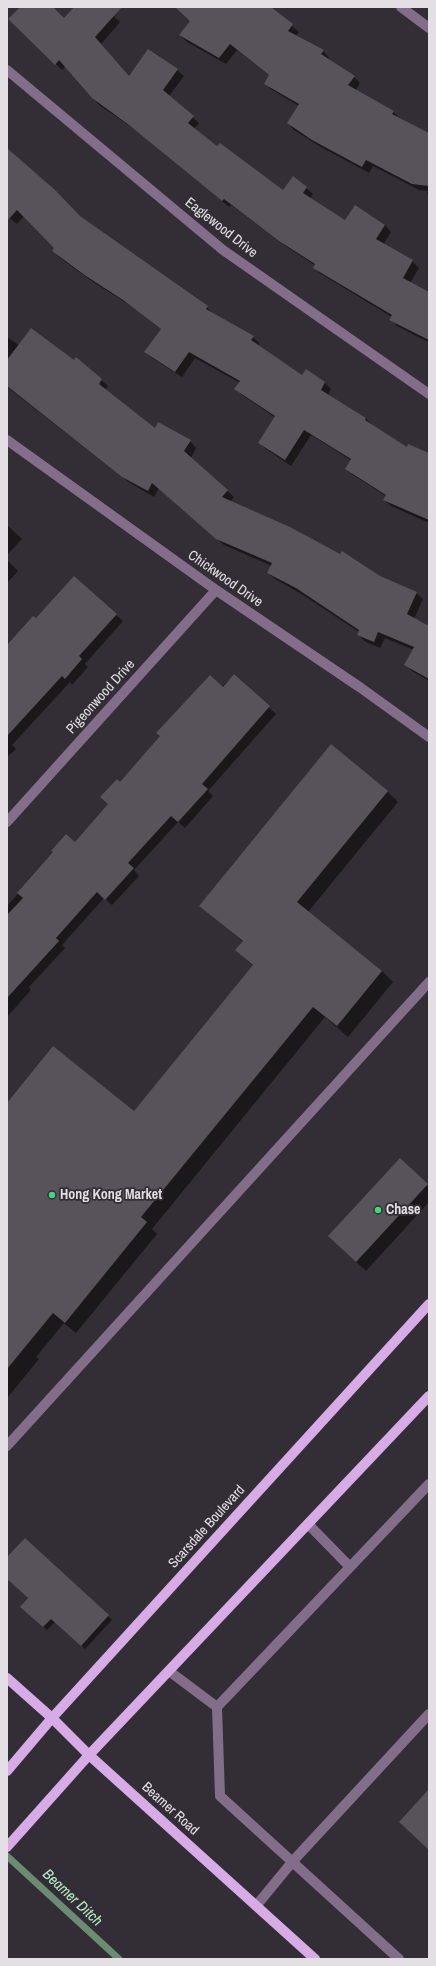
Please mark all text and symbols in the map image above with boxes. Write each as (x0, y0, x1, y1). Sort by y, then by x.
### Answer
street label: Eaglewood Drive (181, 194, 261, 262)
street label: Chickwood Drive (184, 547, 266, 611)
street label: Pigeonwood Drive (63, 656, 139, 738)
place label: Hong Kong Market (60, 1187, 162, 1203)
marker: Hong Kong Market (47, 1190, 57, 1200)
place label: Chase (386, 1202, 420, 1218)
marker: Chase (373, 1205, 383, 1215)
street label: Scarsdale Boulevard (165, 1482, 249, 1572)
street label: Beamer Road (138, 1779, 202, 1839)
water label: Beamer Ditch (38, 1866, 106, 1930)

